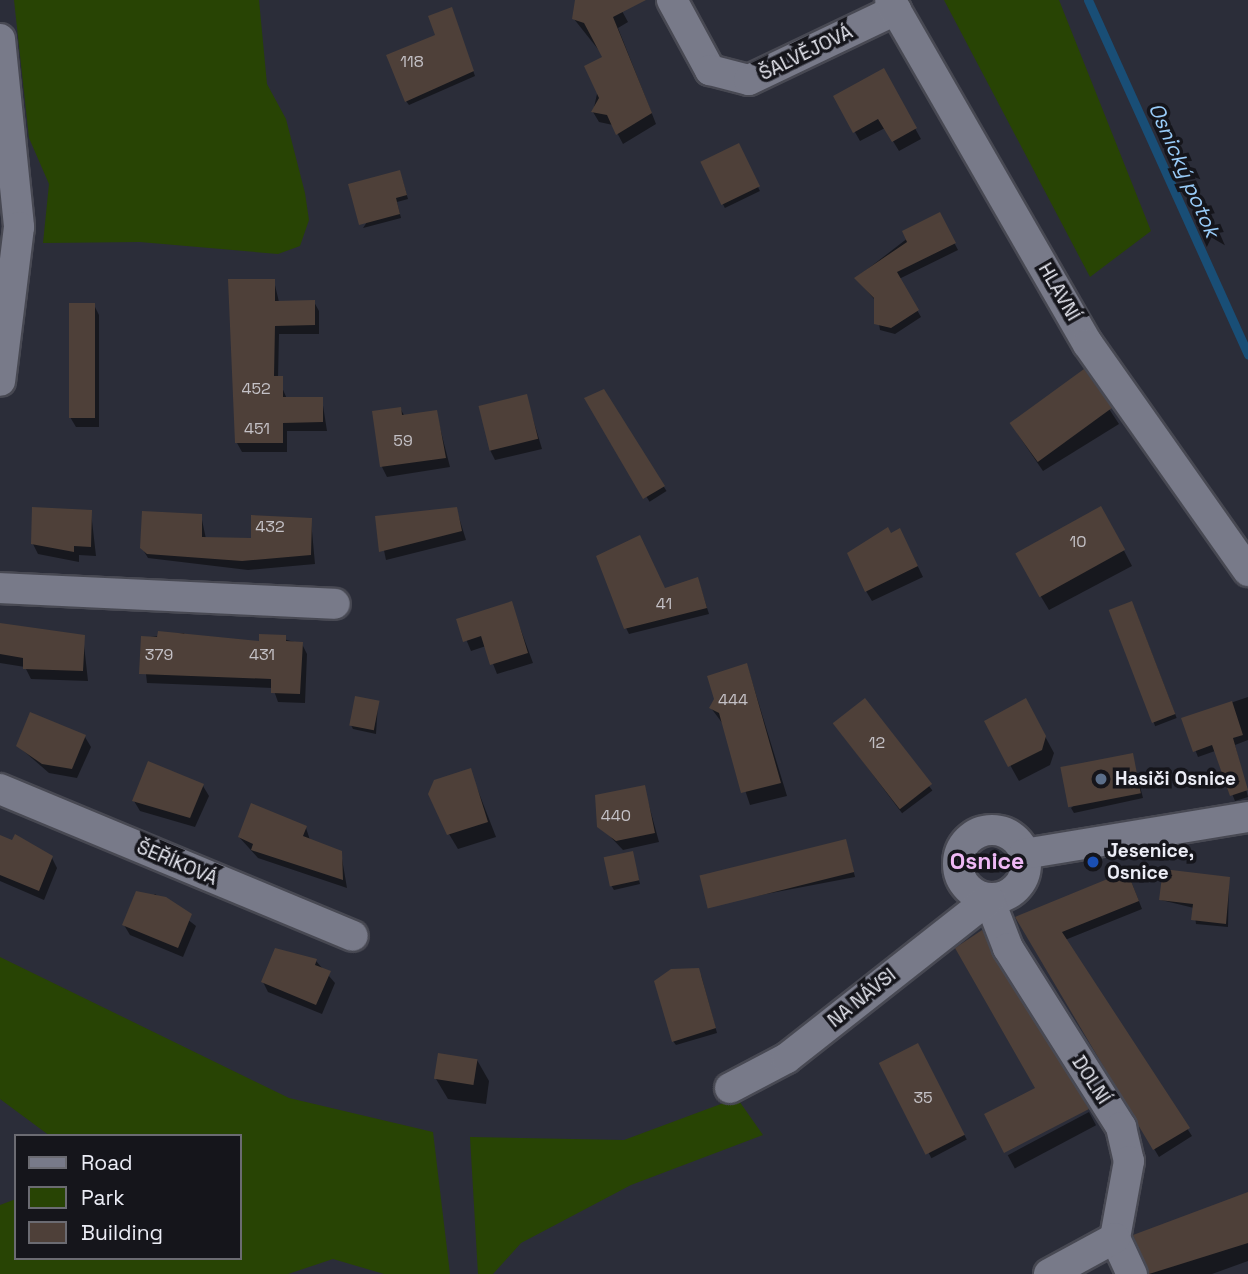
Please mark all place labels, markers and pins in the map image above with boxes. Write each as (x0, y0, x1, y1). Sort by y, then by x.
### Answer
place label: Hasiči Osnice (1115, 768, 1236, 790)
marker: Hasiči Osnice (1093, 771, 1109, 787)
place label: Jesenice, Osnice (1107, 840, 1194, 884)
marker: Jesenice, Osnice (1085, 854, 1101, 870)

